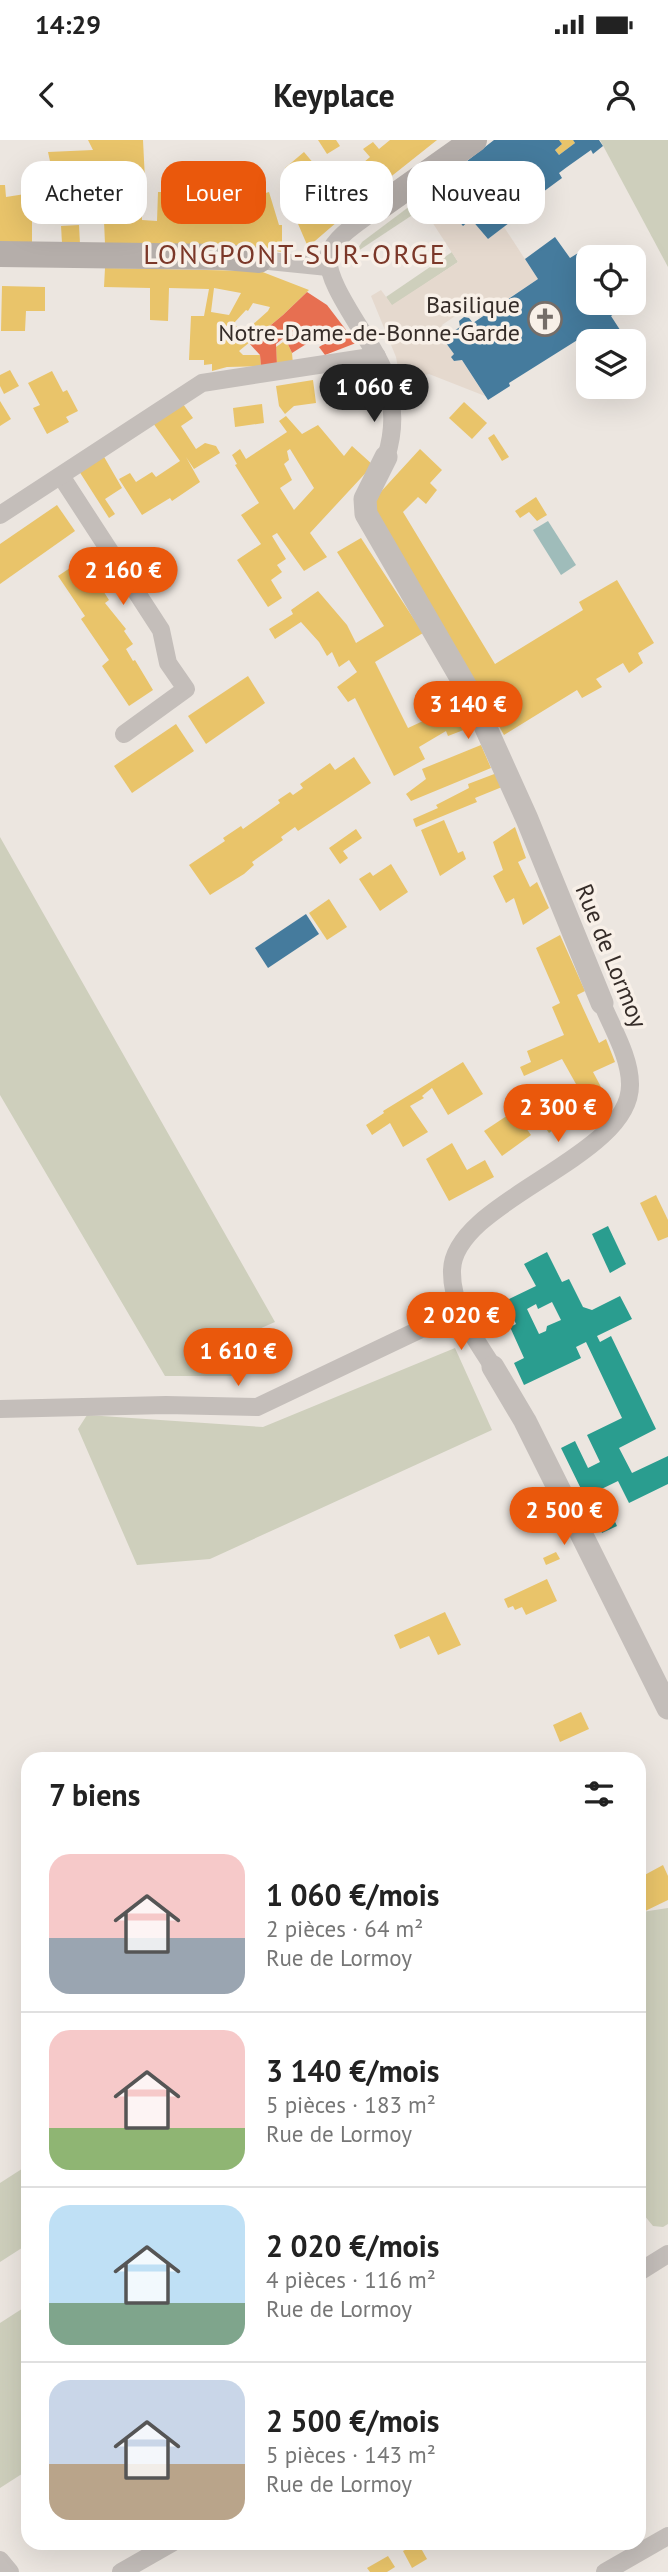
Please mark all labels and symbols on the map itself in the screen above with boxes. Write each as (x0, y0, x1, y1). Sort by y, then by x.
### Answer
district label: LONGPONT-SUR-ORGE (143, 235, 447, 272)
place label: Basilique Notre-Dame-de-Bonne-Garde (218, 289, 520, 348)
church icon: Basilique Notre-Dame-de-Bonne-Garde (526, 300, 564, 338)
pin: 1 060 € (309, 364, 439, 424)
pin: 2 160 € (58, 547, 188, 607)
pin: 3 140 € (403, 682, 533, 741)
street label: Rue de Lormoy (569, 879, 654, 1032)
pin: 2 300 € (493, 1084, 623, 1144)
pin: 2 020 € (396, 1292, 526, 1352)
pin: 1 610 € (173, 1328, 303, 1388)
pin: 2 500 € (499, 1488, 629, 1547)

